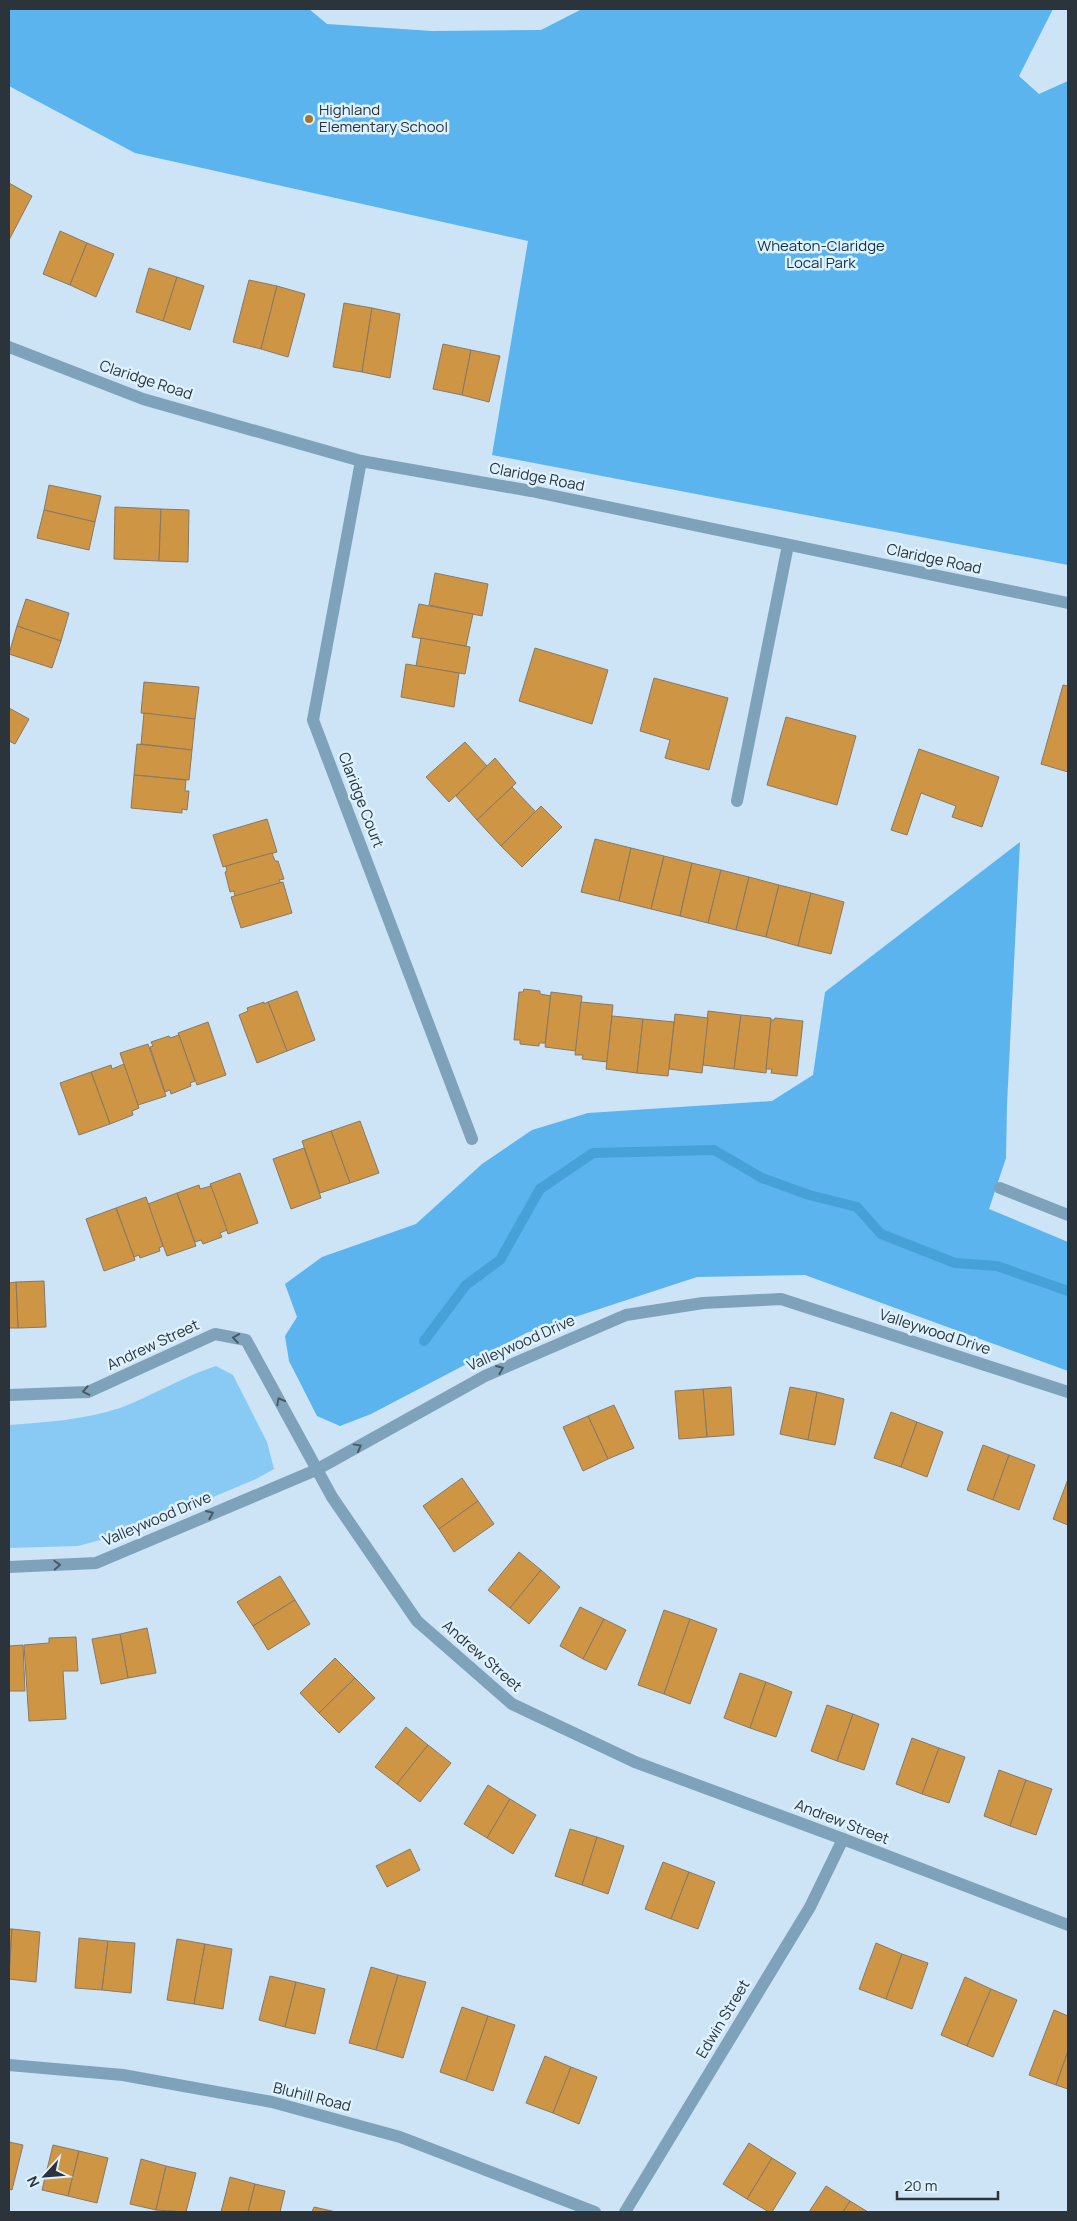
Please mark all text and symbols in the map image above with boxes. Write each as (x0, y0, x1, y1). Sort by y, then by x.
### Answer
place label: Highland Elementary School (319, 99, 448, 137)
marker: Highland Elementary School (303, 113, 315, 125)
park label: Wheaton-Claridge Local Park (757, 235, 885, 273)
street label: Claridge Road (97, 355, 195, 404)
street label: Claridge Road (488, 457, 586, 496)
street label: Claridge Road (885, 538, 984, 579)
street label: Claridge Court (334, 749, 389, 851)
street label: Valleywood Drive (877, 1304, 994, 1360)
street label: Valleywood Drive (463, 1309, 578, 1376)
street label: Andrew Street (103, 1314, 202, 1375)
one-way arrow (232, 1333, 241, 1343)
one-way arrow (495, 1364, 504, 1375)
one-way arrow (82, 1385, 91, 1396)
one-way arrow (276, 1397, 286, 1406)
one-way arrow (352, 1443, 361, 1453)
street label: Valleywood Drive (99, 1486, 215, 1551)
one-way arrow (205, 1510, 214, 1521)
one-way arrow (54, 1559, 62, 1570)
street label: Andrew Street (438, 1615, 527, 1696)
street label: Andrew Street (792, 1794, 892, 1849)
street label: Edwin Street (691, 1975, 754, 2062)
street label: Bluhill Road (271, 2077, 353, 2116)
north arrow (20, 2151, 70, 2201)
scale bar (897, 2168, 998, 2200)
text: N (22, 2173, 44, 2191)
text: 20 m (904, 2175, 937, 2196)

